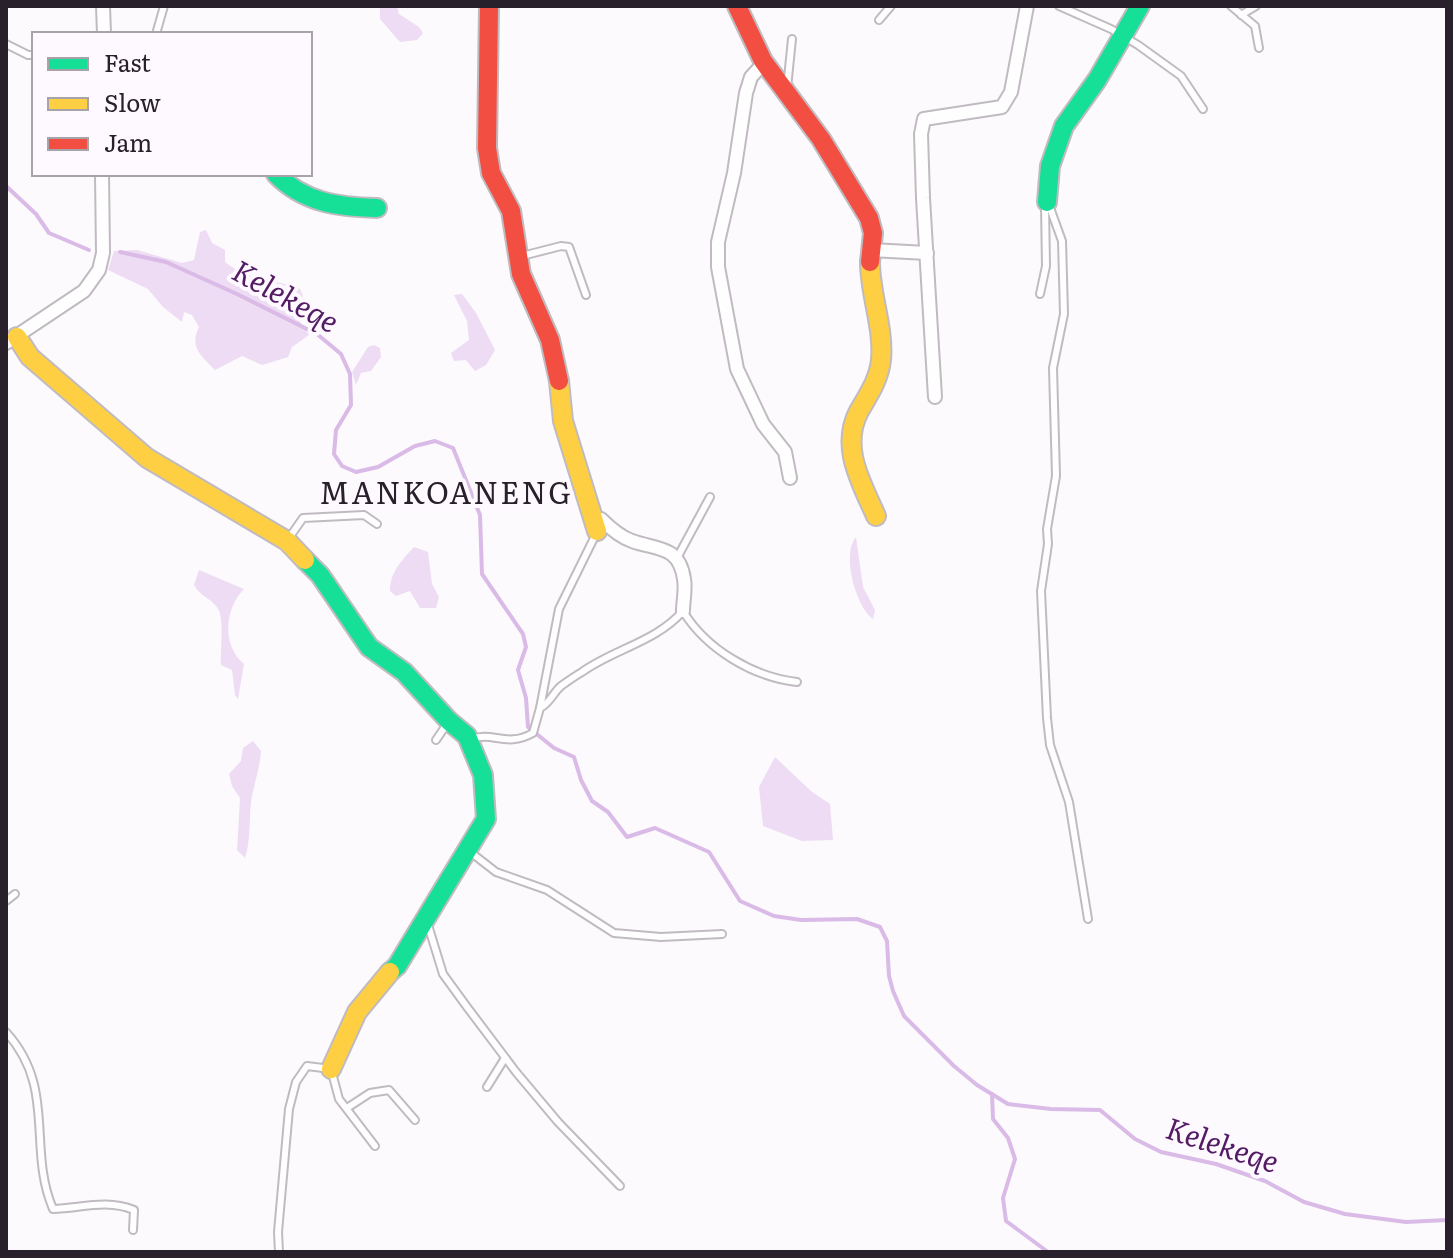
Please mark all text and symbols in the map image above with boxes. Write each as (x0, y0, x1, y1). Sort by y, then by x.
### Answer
legend (32, 32, 312, 176)
text: Fast (104, 44, 151, 79)
text: Slow (104, 84, 161, 119)
text: Jam (104, 124, 152, 159)
water label: Kelekeqe (225, 247, 348, 342)
district label: MANKOANENG (319, 469, 573, 513)
water label: Kelekeqe (1161, 1104, 1285, 1182)

